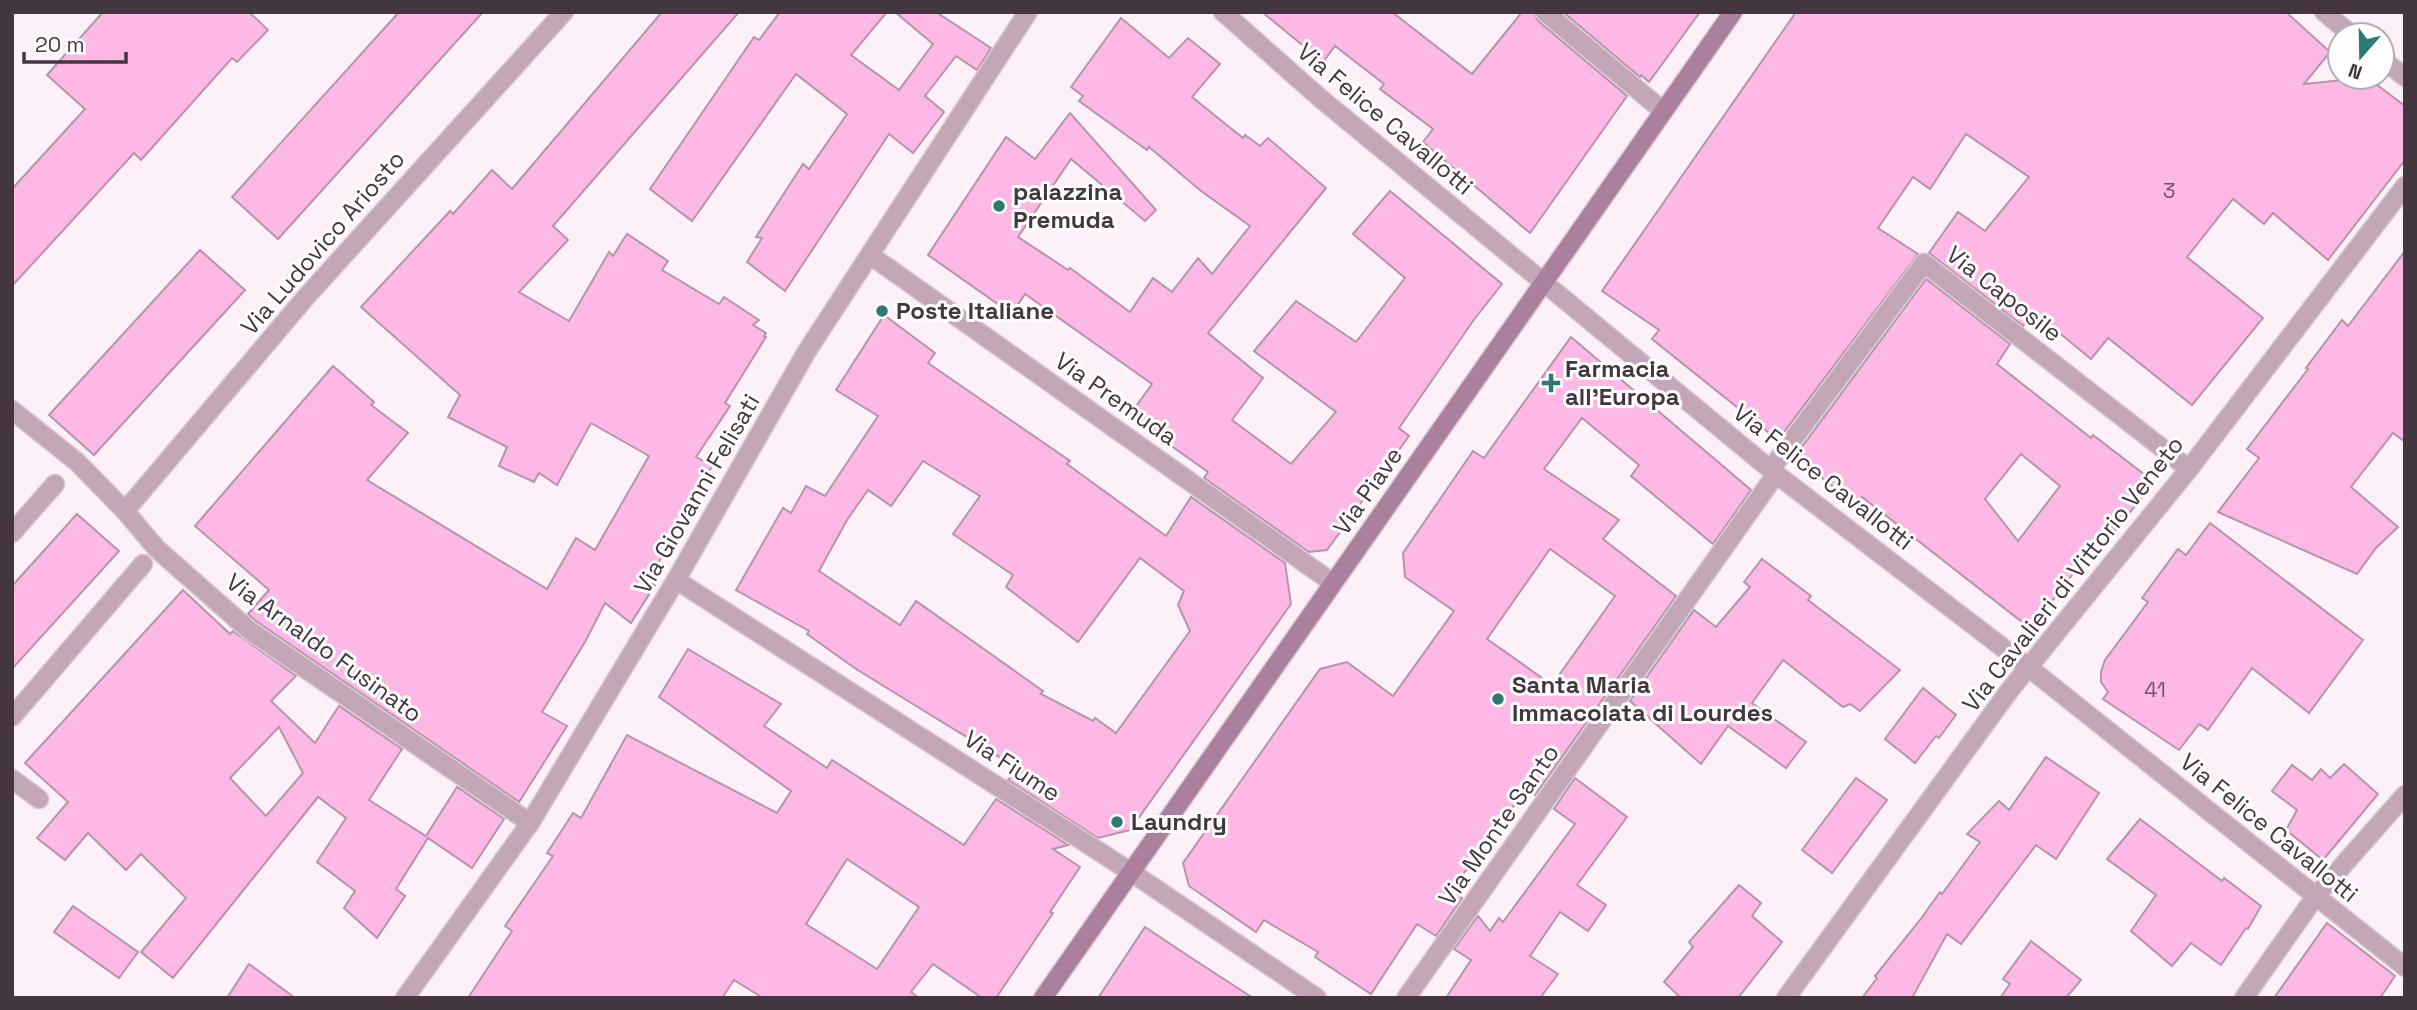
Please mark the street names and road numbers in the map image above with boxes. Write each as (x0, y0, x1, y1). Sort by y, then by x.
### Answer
street label: Via Felice Cavallotti (1291, 36, 1480, 201)
street label: Via Ludovico Ariosto (234, 144, 411, 341)
street label: Via Caposile (1940, 239, 2069, 349)
street label: Via Premuda (1049, 345, 1184, 452)
street label: Via Giovanni Felisati (627, 388, 766, 599)
street label: Via Felice Cavallotti (1727, 397, 1920, 557)
street label: Via Cavalieri di Vittorio Veneto (1955, 429, 2190, 718)
street label: Via Piave (1326, 441, 1409, 541)
street label: Via Arnaldo Fusinato (220, 566, 428, 729)
street label: Via Fiume (958, 723, 1066, 808)
street label: Via Monte Santo (1431, 738, 1566, 911)
street label: Via Felice Cavallotti (2174, 746, 2365, 909)

